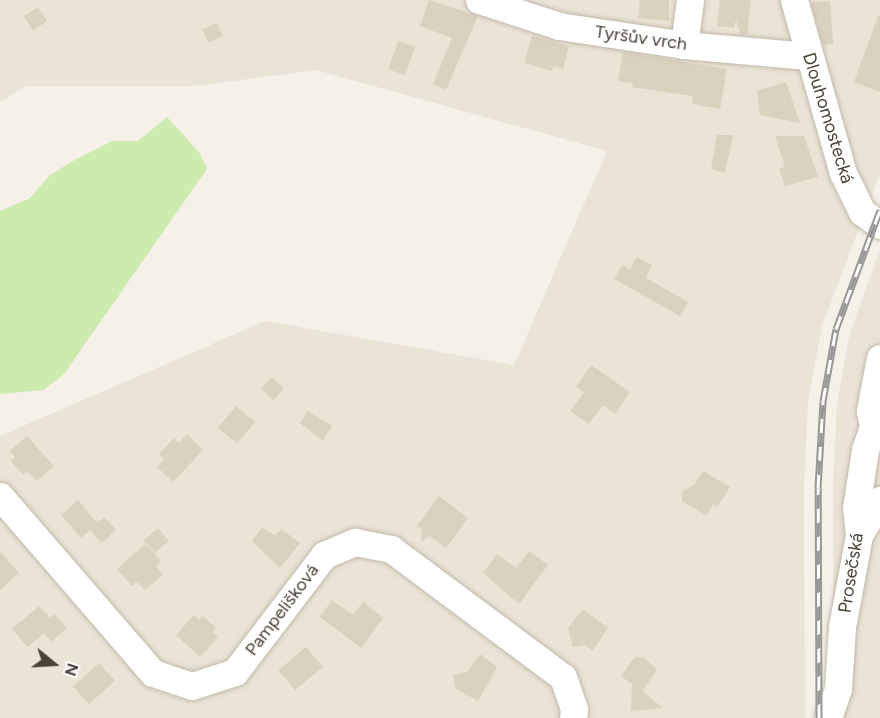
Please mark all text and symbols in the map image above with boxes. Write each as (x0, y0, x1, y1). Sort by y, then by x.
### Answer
street label: Tyršův vrch (594, 21, 688, 55)
street label: Dlouhomostecká (798, 50, 858, 186)
street label: Prosečská (834, 531, 868, 615)
street label: Pampelišková (241, 560, 323, 660)
north arrow (24, 634, 84, 694)
text: N (61, 661, 83, 679)

